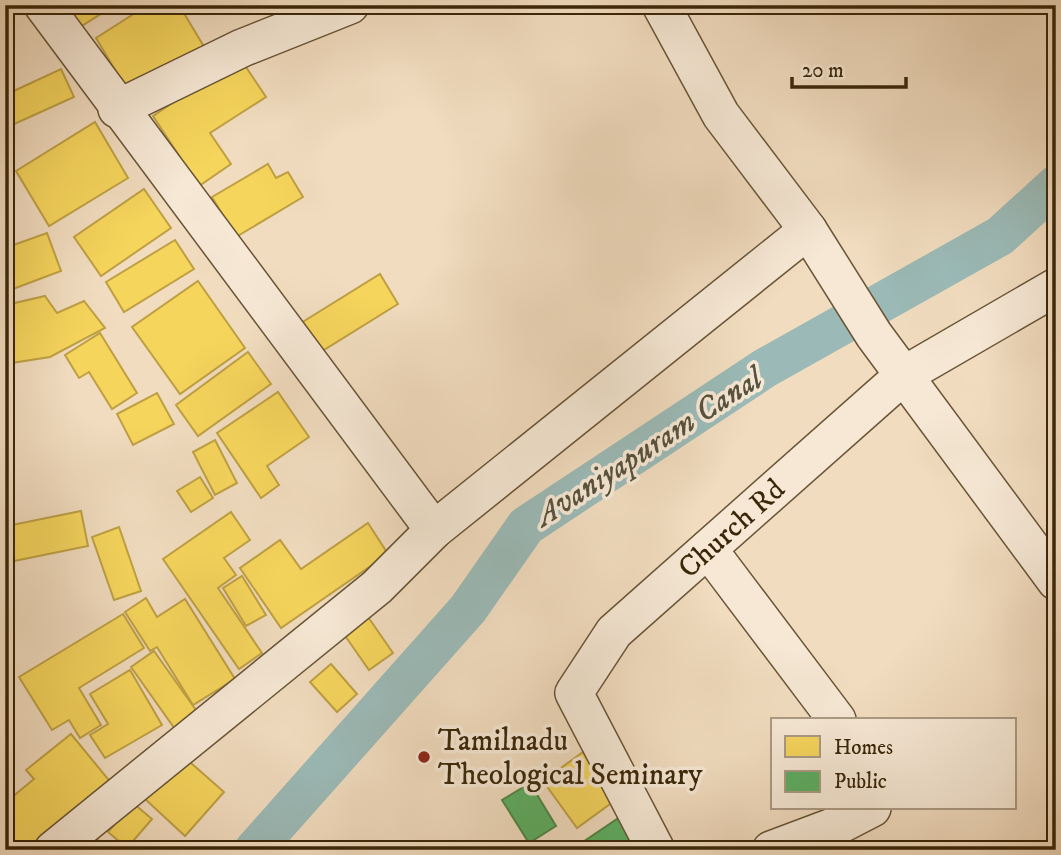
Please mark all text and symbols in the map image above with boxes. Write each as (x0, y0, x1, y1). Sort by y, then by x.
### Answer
scale bar (792, 46, 905, 90)
text: 20 m (802, 58, 844, 84)
water label: Avaniyapuram Canal (525, 357, 773, 538)
street label: Church Rd (671, 471, 793, 587)
legend (771, 718, 1016, 810)
place label: Tamilnadu Theological Seminary (438, 723, 703, 794)
text: Homes (834, 735, 893, 761)
marker: Tamilnadu Theological Seminary (416, 749, 432, 765)
text: Public (834, 769, 887, 795)

